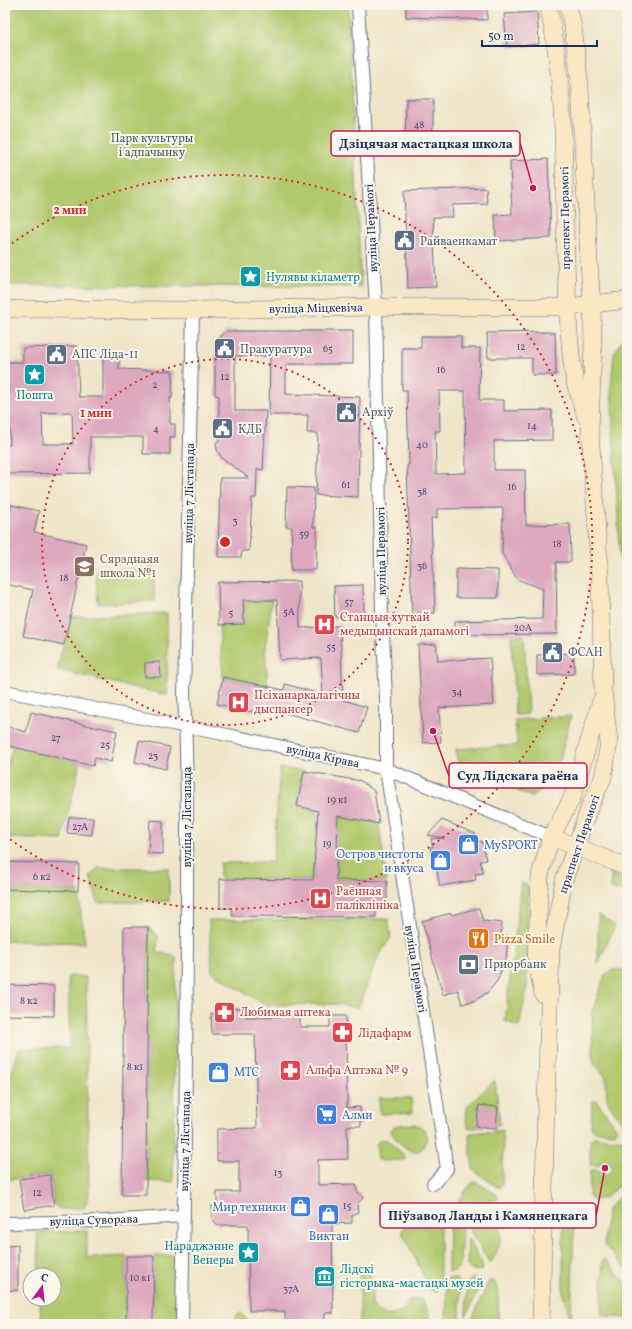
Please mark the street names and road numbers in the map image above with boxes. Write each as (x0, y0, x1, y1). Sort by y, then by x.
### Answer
street label: праспект Перамогі (557, 166, 575, 270)
street label: вуліца Перамогі (362, 183, 382, 273)
street label: вуліца Міцкевіча (269, 300, 363, 318)
street label: вуліца 7 Лістапада (181, 442, 199, 544)
street label: вуліца Перамогі (373, 506, 391, 595)
street label: вуліца Кірава (285, 741, 361, 773)
street label: вуліца 7 Лістапада (180, 767, 196, 867)
street label: праспект Перамогі (556, 792, 604, 896)
street label: вуліца Перамогі (400, 924, 430, 1015)
street label: вуліца 7 Лістапада (177, 1090, 195, 1192)
street label: вуліца Суворава (49, 1211, 139, 1231)

